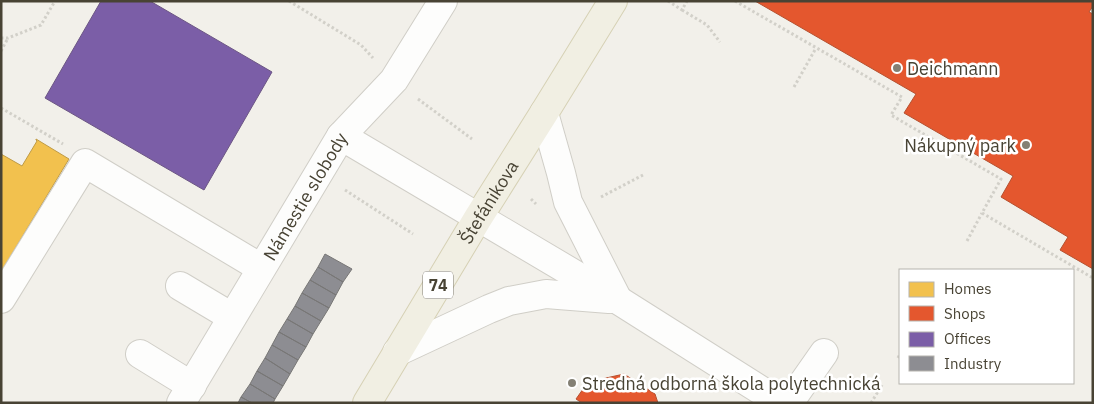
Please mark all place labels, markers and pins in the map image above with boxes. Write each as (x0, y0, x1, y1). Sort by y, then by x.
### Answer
place label: Deichmann (907, 57, 999, 80)
marker: Deichmann (891, 62, 903, 74)
place label: Nákupný park (904, 134, 1017, 157)
marker: Nákupný park (1020, 139, 1032, 151)
place label: Stredná odborná škola polytechnická (582, 372, 881, 395)
marker: Stredná odborná škola polytechnická (566, 377, 578, 389)

